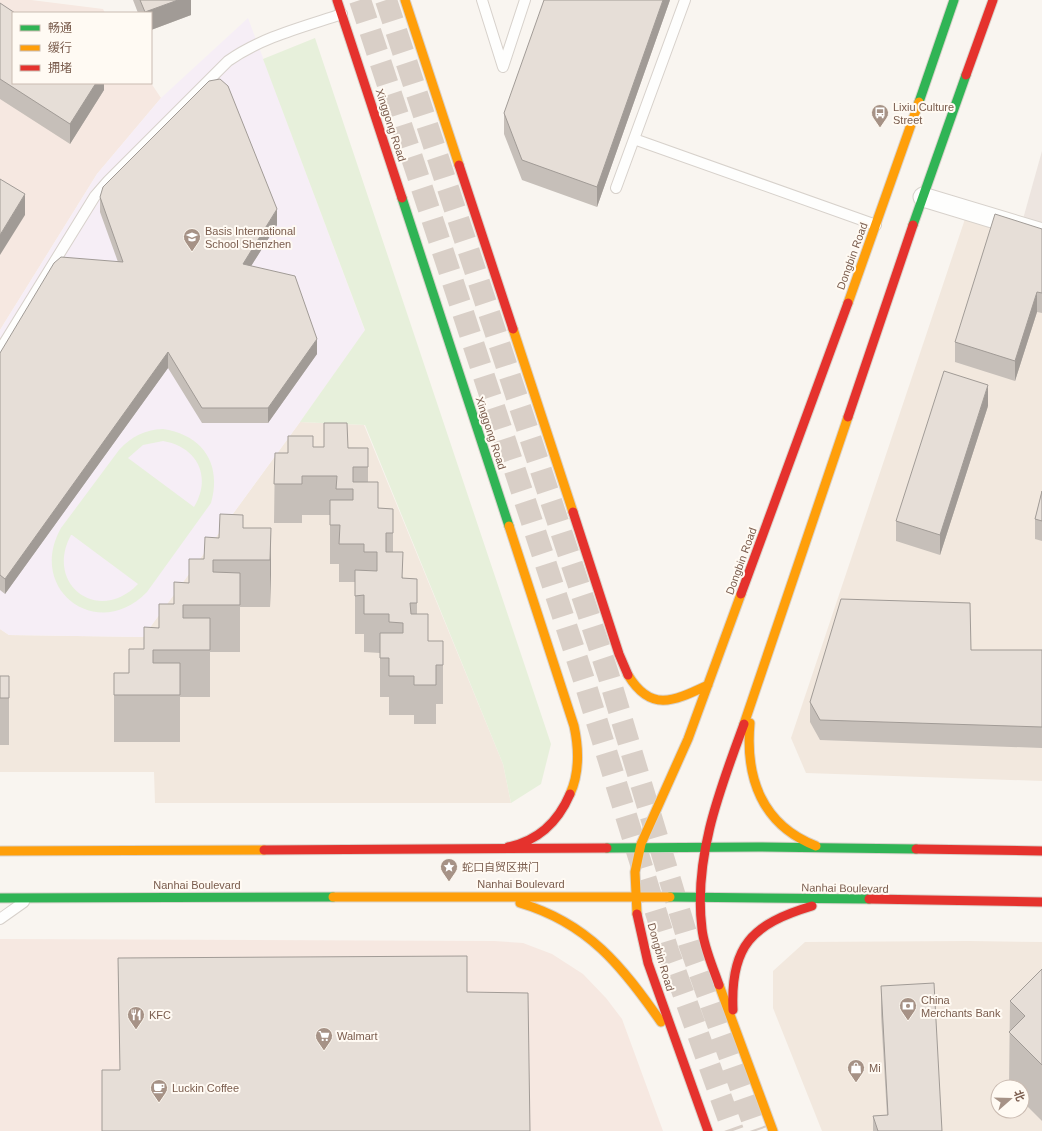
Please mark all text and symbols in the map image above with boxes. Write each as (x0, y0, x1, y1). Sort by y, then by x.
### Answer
legend (12, 12, 152, 84)
text: 畅通 (48, 21, 72, 35)
text: 缓行 (48, 41, 72, 55)
text: 拥堵 (48, 61, 72, 75)
street label: Xinggong Road (374, 87, 408, 163)
place label: Lixiu Culture Street (893, 101, 954, 126)
bus stop icon: Lixiu Culture Street (870, 103, 890, 128)
street label: Dongbin Road (834, 221, 870, 291)
place label: Basis International School Shenzhen (205, 225, 296, 250)
school or university icon: Basis International School Shenzhen (182, 227, 202, 252)
street label: Xinggong Road (474, 395, 508, 471)
street label: Dongbin Road (723, 526, 759, 596)
place icon: 蛇口自贸区拱门 (439, 857, 459, 882)
place label: 蛇口自贸区拱门 (462, 861, 539, 873)
street label: Nanhai Boulevard (477, 878, 565, 890)
street label: Nanhai Boulevard (153, 879, 241, 891)
street label: Nanhai Boulevard (801, 881, 889, 895)
street label: Dongbin Road (646, 922, 676, 992)
place label: China Merchants Bank (921, 994, 1001, 1019)
bank icon: China Merchants Bank (898, 996, 918, 1021)
restaurant icon: KFC (126, 1005, 146, 1030)
place label: KFC (149, 1009, 171, 1021)
supermarket icon: Walmart (314, 1026, 334, 1051)
place label: Walmart (337, 1030, 378, 1042)
shop icon: Mi (846, 1058, 866, 1083)
place label: Mi (869, 1062, 881, 1074)
cafe icon: Luckin Coffee (149, 1078, 169, 1103)
north arrow (990, 1079, 1030, 1119)
place label: Luckin Coffee (172, 1082, 239, 1094)
text: 北 (1012, 1088, 1027, 1103)

